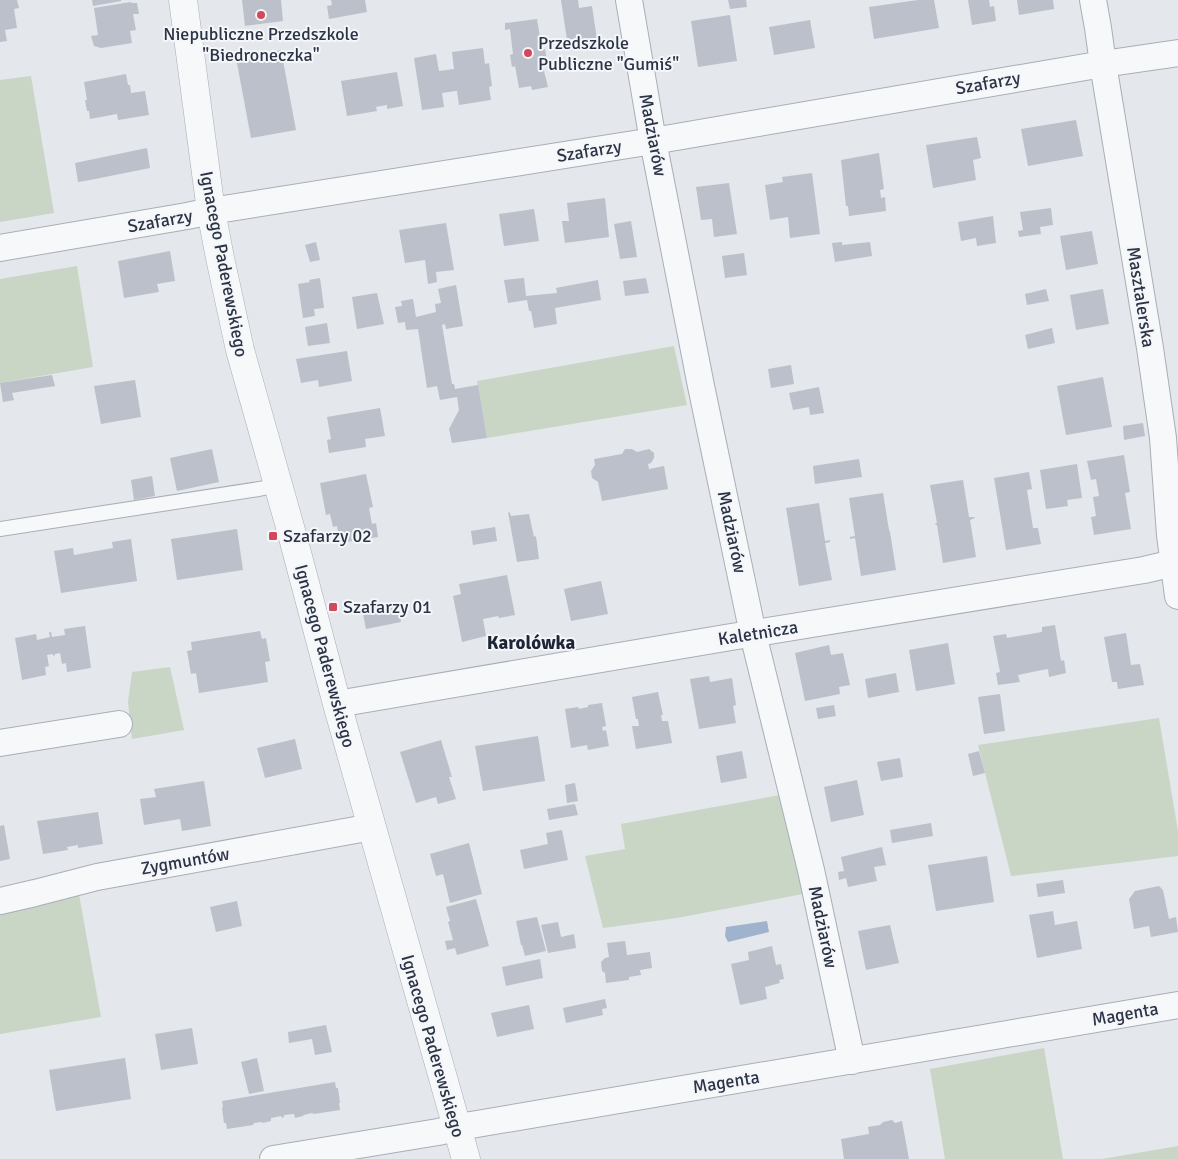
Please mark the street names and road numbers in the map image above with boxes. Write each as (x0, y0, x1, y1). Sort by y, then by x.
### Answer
street label: Szafarzy (954, 66, 1023, 100)
street label: Madziarów (634, 92, 672, 178)
street label: Szafarzy (555, 135, 624, 167)
street label: Ignacego Paderewskiego (195, 169, 253, 359)
street label: Szafarzy (126, 204, 195, 238)
street label: Masztalerska (1122, 245, 1160, 349)
street label: Madziarów (713, 489, 751, 575)
street label: Ignacego Paderewskiego (290, 562, 360, 750)
street label: Kaletnicza (716, 616, 800, 650)
street label: Zygmuntów (139, 842, 231, 880)
street label: Madziarów (804, 884, 842, 970)
street label: Ignacego Paderewskiego (396, 952, 470, 1140)
street label: Magenta (1090, 997, 1160, 1031)
street label: Magenta (691, 1066, 761, 1098)

